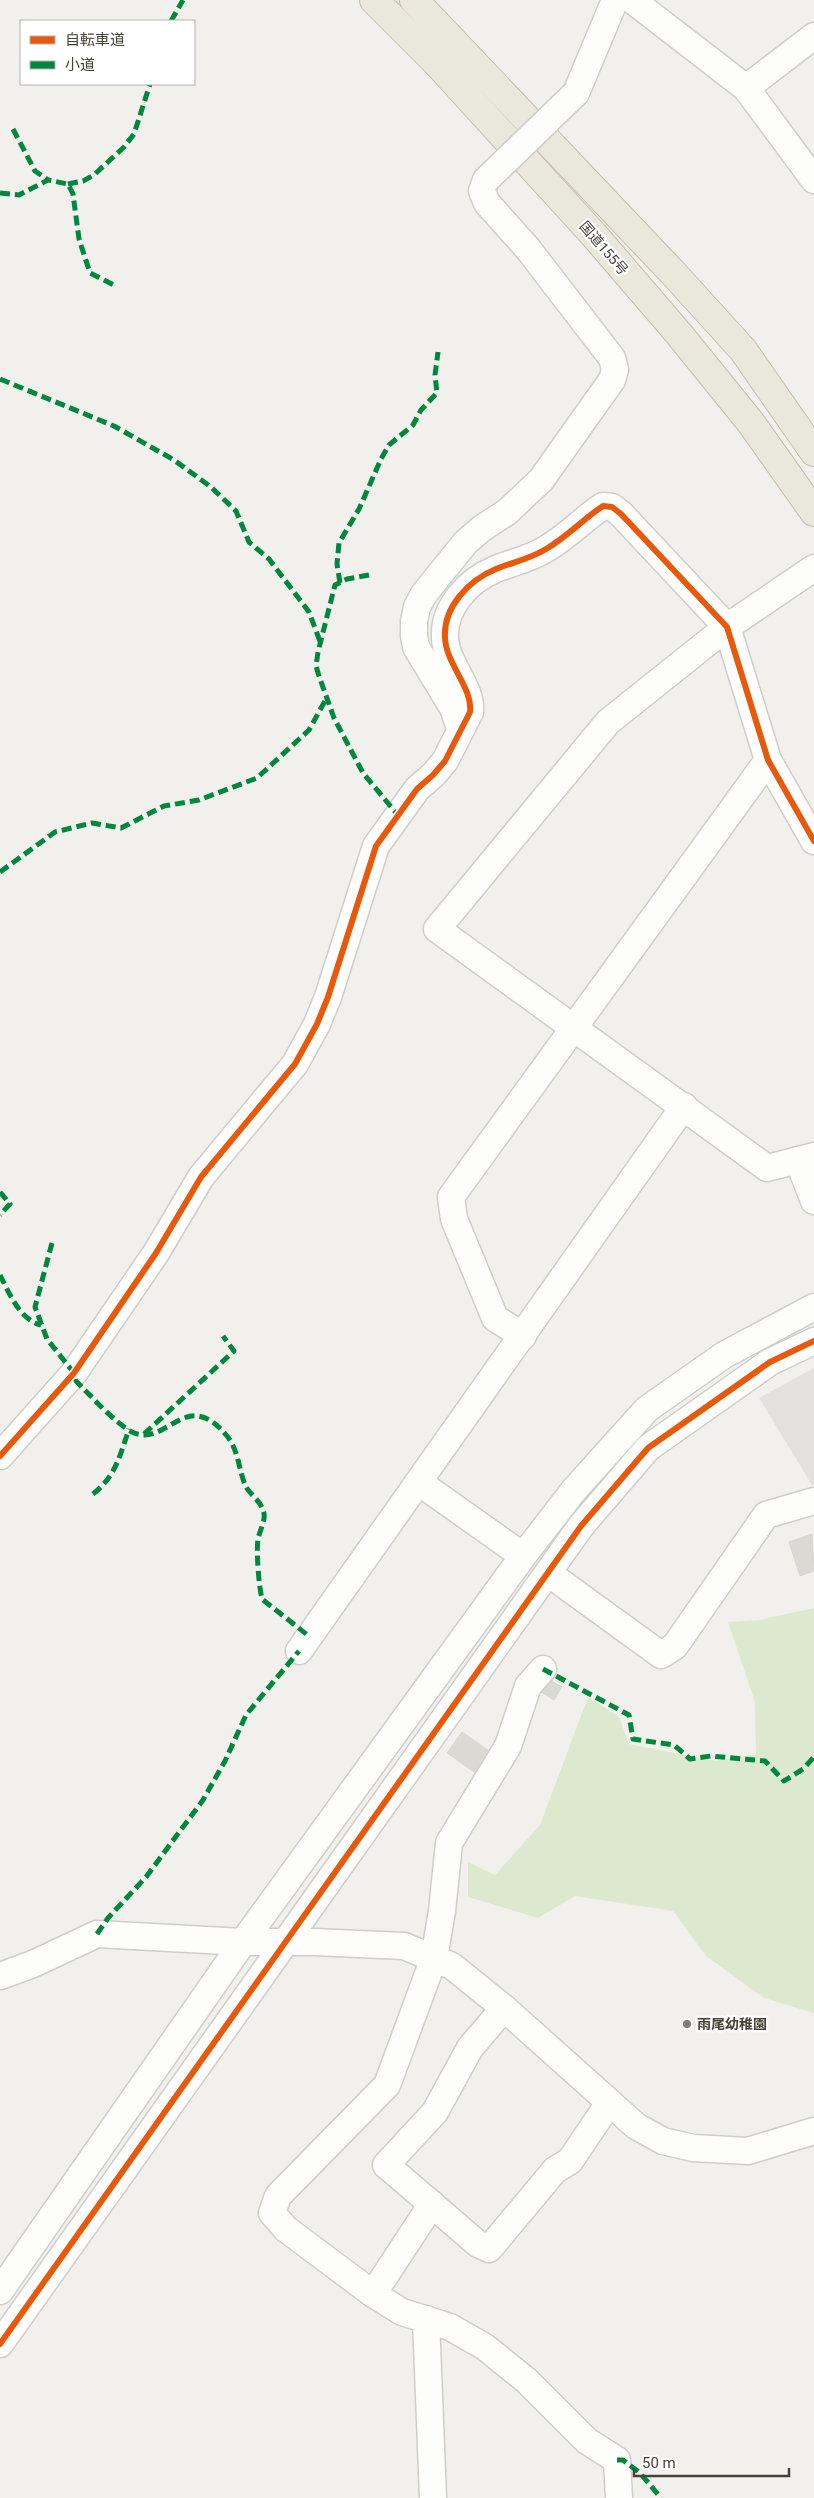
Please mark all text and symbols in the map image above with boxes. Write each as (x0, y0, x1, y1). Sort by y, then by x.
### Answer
legend (20, 20, 195, 85)
text: 自転車道 (65, 31, 125, 49)
text: 小道 (65, 56, 95, 74)
street label: 国道155号 (576, 218, 632, 278)
place label: 雨尾幼稚園 (697, 2016, 767, 2032)
marker: 雨尾幼稚園 (681, 2018, 693, 2030)
scale bar (634, 2446, 789, 2478)
text: 50 m (642, 2454, 676, 2472)

